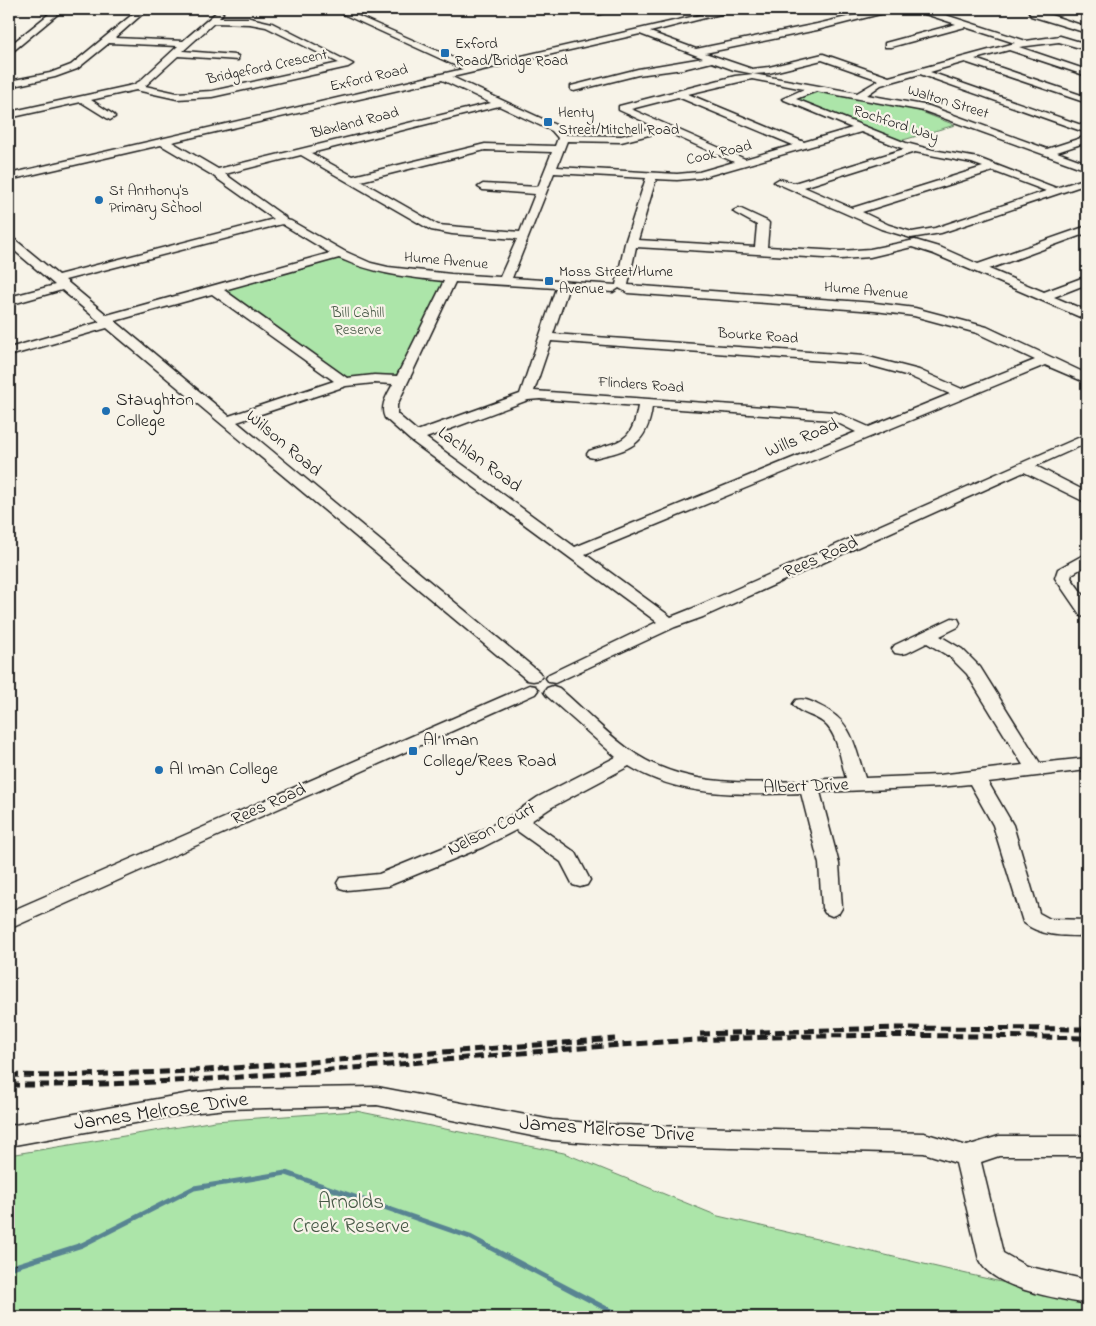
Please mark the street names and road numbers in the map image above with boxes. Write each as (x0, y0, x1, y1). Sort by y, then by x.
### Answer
street label: Bridgeford Crescent (204, 43, 330, 92)
street label: Exford Road (328, 58, 411, 98)
street label: Walton Street (905, 79, 991, 125)
street label: Rochford Way (850, 100, 942, 149)
street label: Blaxland Road (308, 101, 402, 145)
street label: Cook Road (684, 135, 754, 171)
street label: Hume Avenue (403, 246, 489, 276)
street label: Hume Avenue (823, 276, 909, 306)
street label: Bourke Road (716, 322, 800, 350)
street label: Flinders Road (596, 371, 685, 399)
street label: Wilson Road (239, 404, 327, 484)
street label: Wills Road (761, 413, 843, 465)
street label: Lachlan Road (432, 421, 526, 499)
street label: Rees Road (780, 530, 862, 586)
street label: Albert Drive (763, 772, 850, 801)
street label: Rees Road (228, 777, 310, 833)
street label: Nelson Court (443, 797, 541, 863)
street label: James Melrose Drive (72, 1085, 251, 1139)
street label: James Melrose Drive (518, 1109, 696, 1151)

